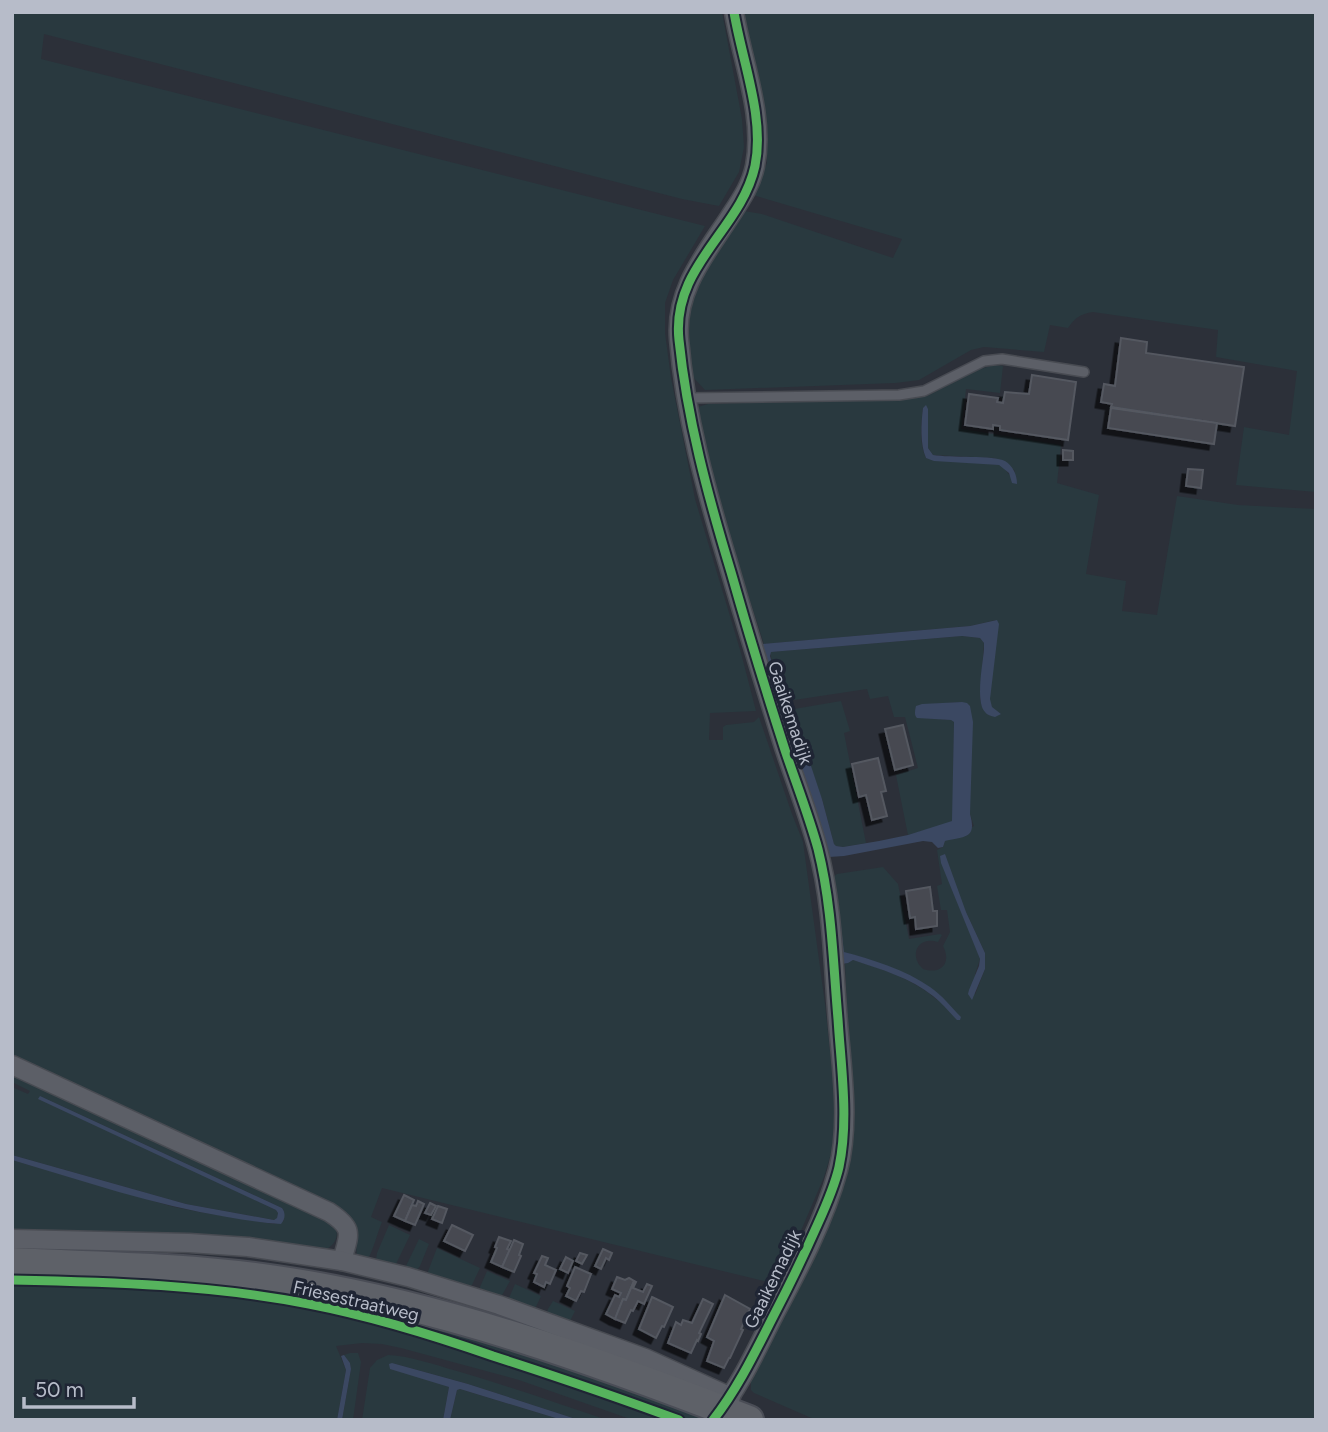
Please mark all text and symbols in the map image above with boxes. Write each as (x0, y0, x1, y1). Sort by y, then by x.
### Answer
street label: Gaaikemadijk (763, 659, 817, 768)
street label: Gaaikemadijk (740, 1226, 807, 1332)
street label: Friesestraatweg (291, 1276, 421, 1326)
scale bar (24, 1366, 135, 1410)
text: 50 m (35, 1377, 84, 1402)

